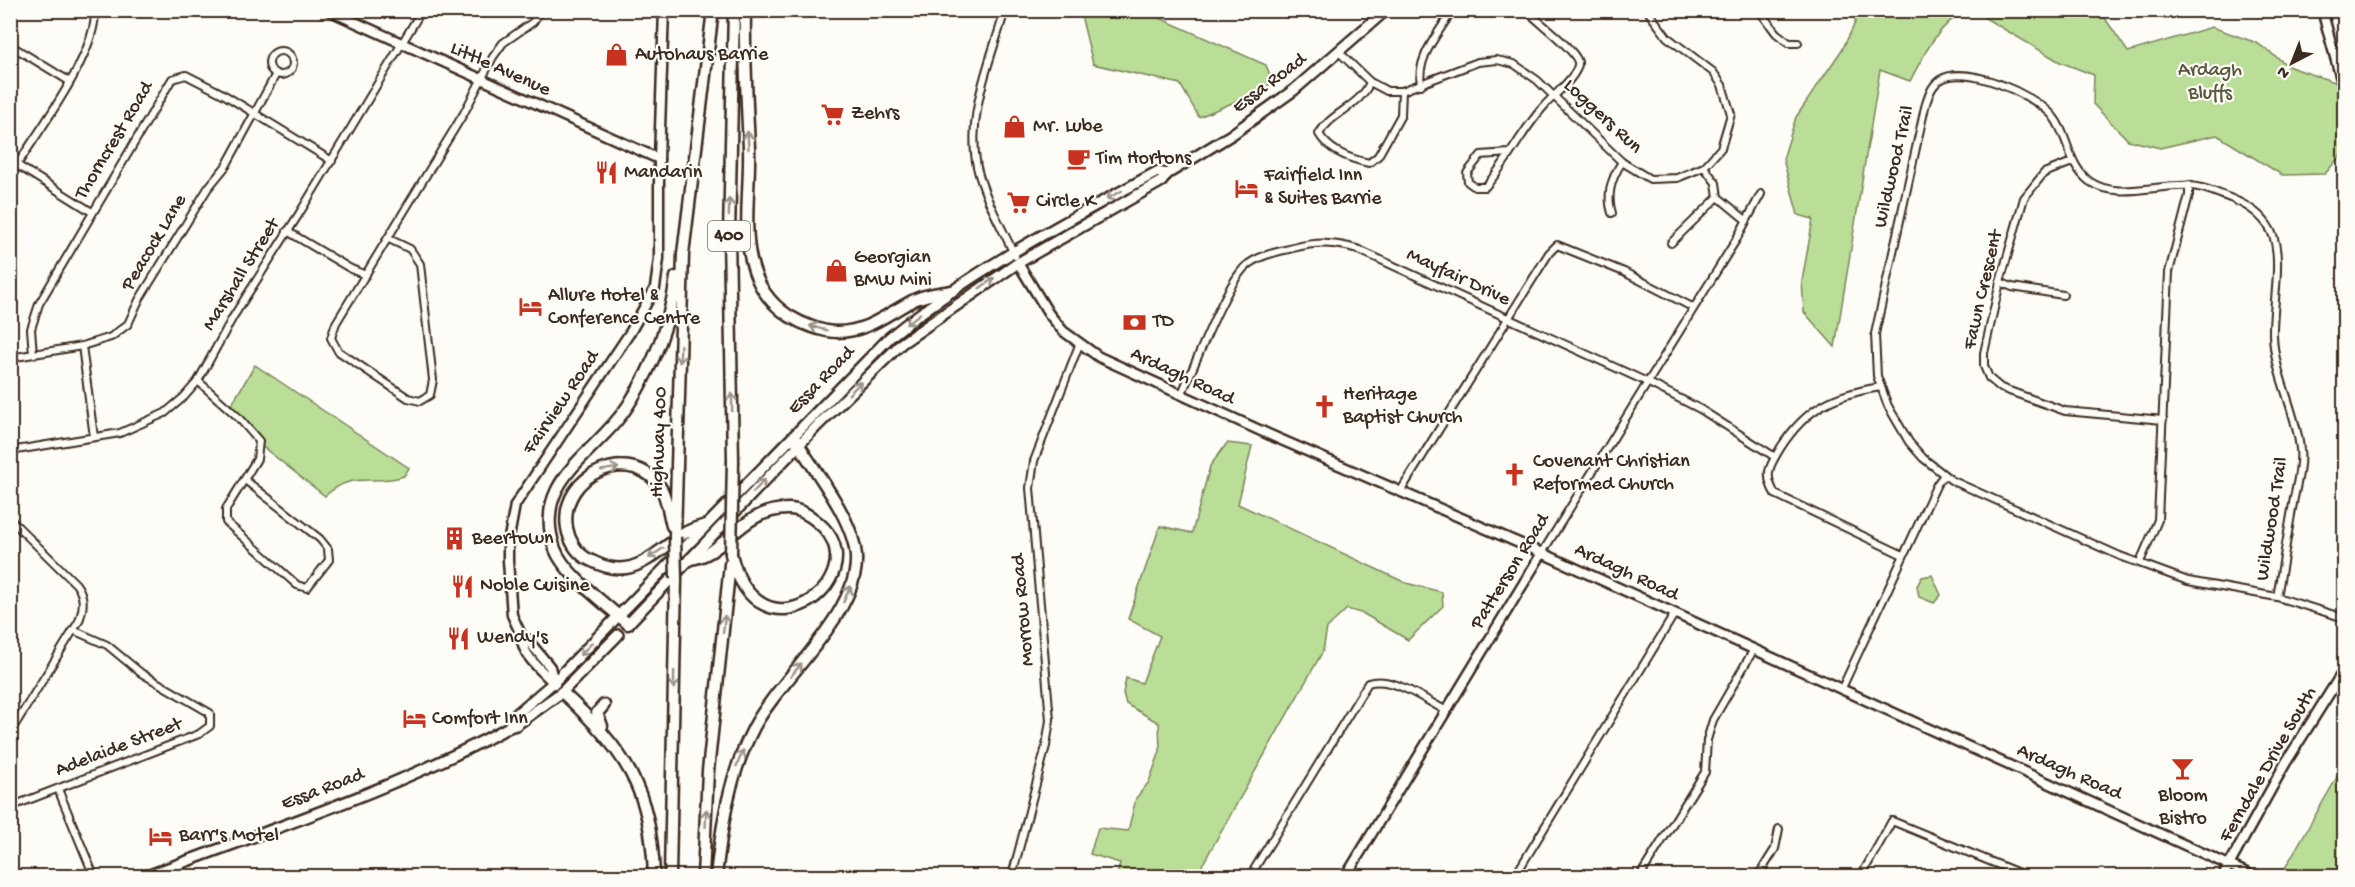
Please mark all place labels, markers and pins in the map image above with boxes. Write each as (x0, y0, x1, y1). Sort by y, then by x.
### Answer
shop icon: Autohaus Barrie (604, 42, 630, 68)
place label: Autohaus Barrie (635, 44, 769, 67)
supermarket icon: Zehrs (820, 101, 846, 127)
place label: Zehrs (851, 103, 900, 126)
shop icon: Mr. Lube (1002, 114, 1028, 140)
place label: Mr. Lube (1033, 116, 1103, 139)
cafe icon: Tim Hortons (1065, 146, 1091, 172)
place label: Tim Hortons (1095, 148, 1192, 171)
restaurant icon: Mandarin (593, 160, 619, 186)
place label: Mandarin (624, 162, 703, 185)
place label: Fairfield Inn & Suites Barrie (1263, 165, 1382, 211)
hotel icon: Fairfield Inn & Suites Barrie (1233, 175, 1259, 201)
supermarket icon: Circle K (1005, 189, 1031, 215)
place label: Circle K (1036, 191, 1098, 214)
place label: Georgian BMW Mini (853, 247, 932, 293)
shop icon: Georgian BMW Mini (823, 257, 849, 283)
place label: Allure Hotel & Conference Centre (548, 285, 701, 331)
hotel icon: Allure Hotel & Conference Centre (517, 294, 543, 320)
bank icon: TD (1122, 309, 1148, 335)
place label: TD (1152, 311, 1175, 334)
place label: Heritage Baptist Church (1342, 384, 1463, 430)
church icon: Heritage Baptist Church (1312, 394, 1338, 420)
place label: Covenant Christian Reformed Church (1533, 451, 1690, 497)
church icon: Covenant Christian Reformed Church (1502, 461, 1528, 487)
building icon: Beertown (441, 526, 467, 552)
place label: Beertown (471, 528, 554, 551)
restaurant icon: Noble Cuisine (449, 573, 475, 599)
place label: Noble Cuisine (480, 575, 590, 598)
restaurant icon: Wendy's (446, 625, 472, 651)
place label: Wendy's (477, 627, 548, 650)
hotel icon: Comfort Inn (401, 706, 427, 732)
place label: Comfort Inn (432, 708, 528, 731)
bar icon: Bloom Bistro (2170, 756, 2196, 782)
place label: Bloom Bistro (2157, 785, 2208, 831)
hotel icon: Barr's Motel (148, 823, 174, 849)
place label: Barr's Motel (178, 825, 279, 848)

